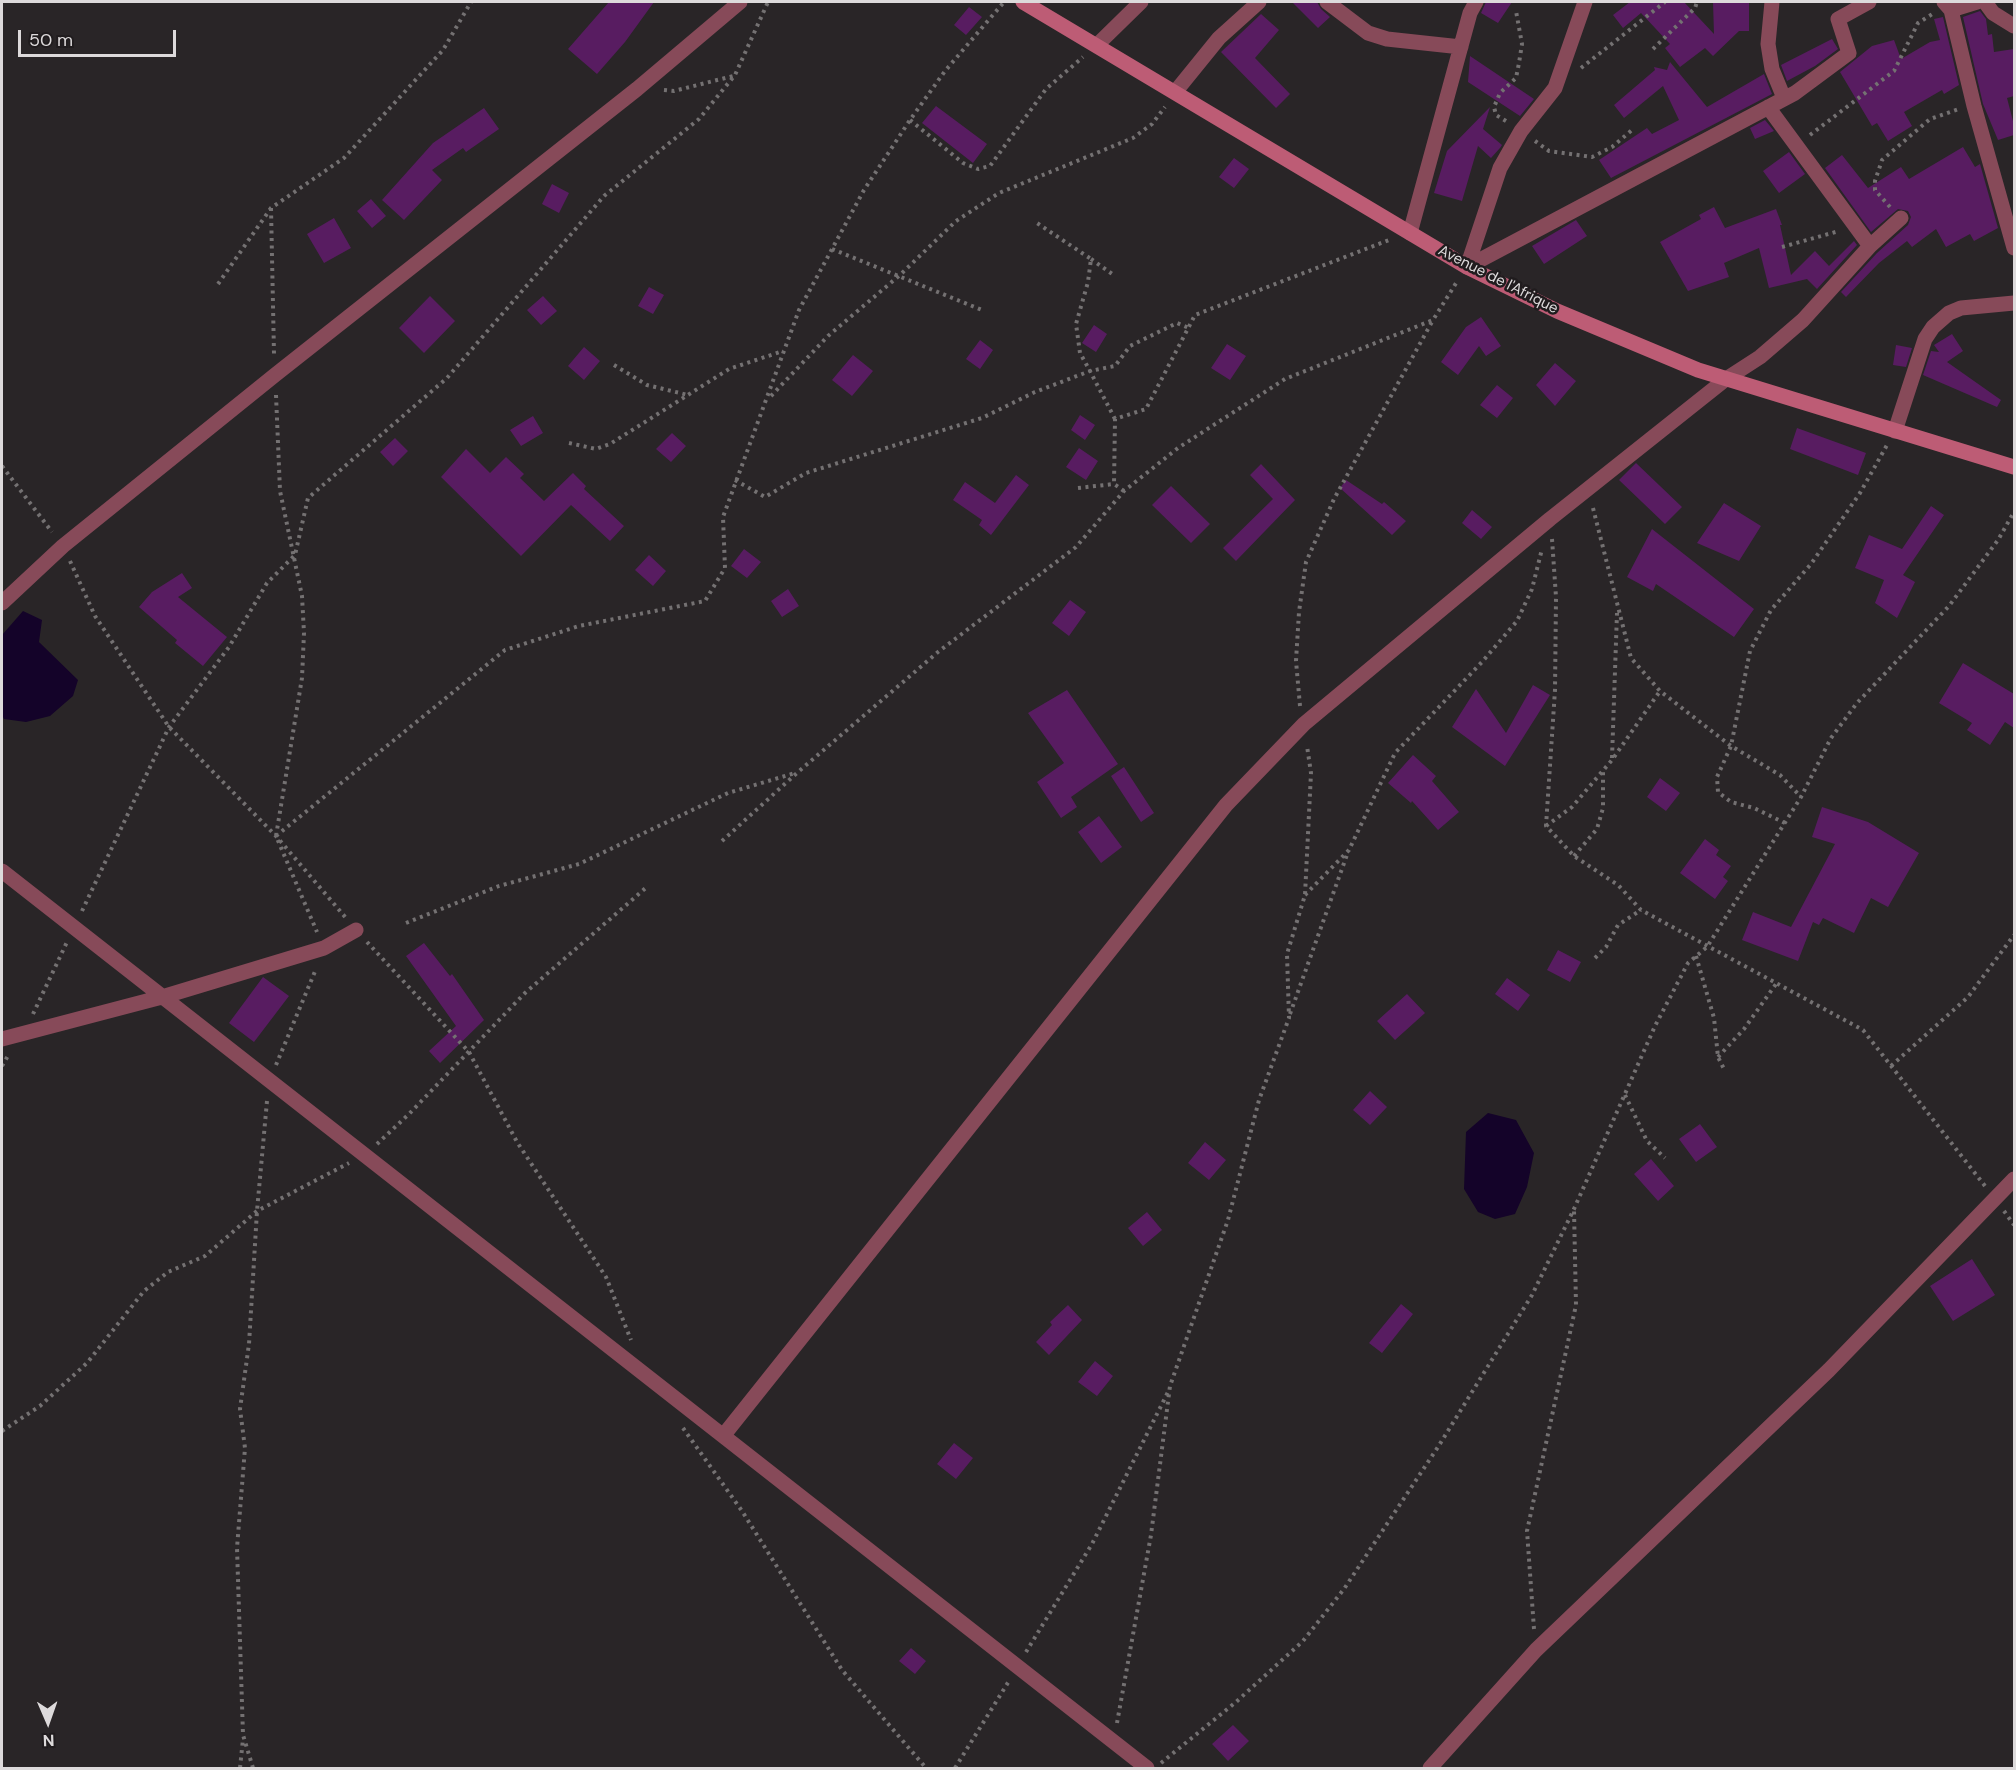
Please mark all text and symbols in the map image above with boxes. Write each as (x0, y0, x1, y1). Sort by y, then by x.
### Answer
scale bar (21, 18, 178, 56)
text: 50 m (29, 28, 73, 52)
street label: Avenue de l'Afrique (1435, 242, 1561, 318)
north arrow (18, 1692, 78, 1752)
text: N (42, 1730, 55, 1751)

